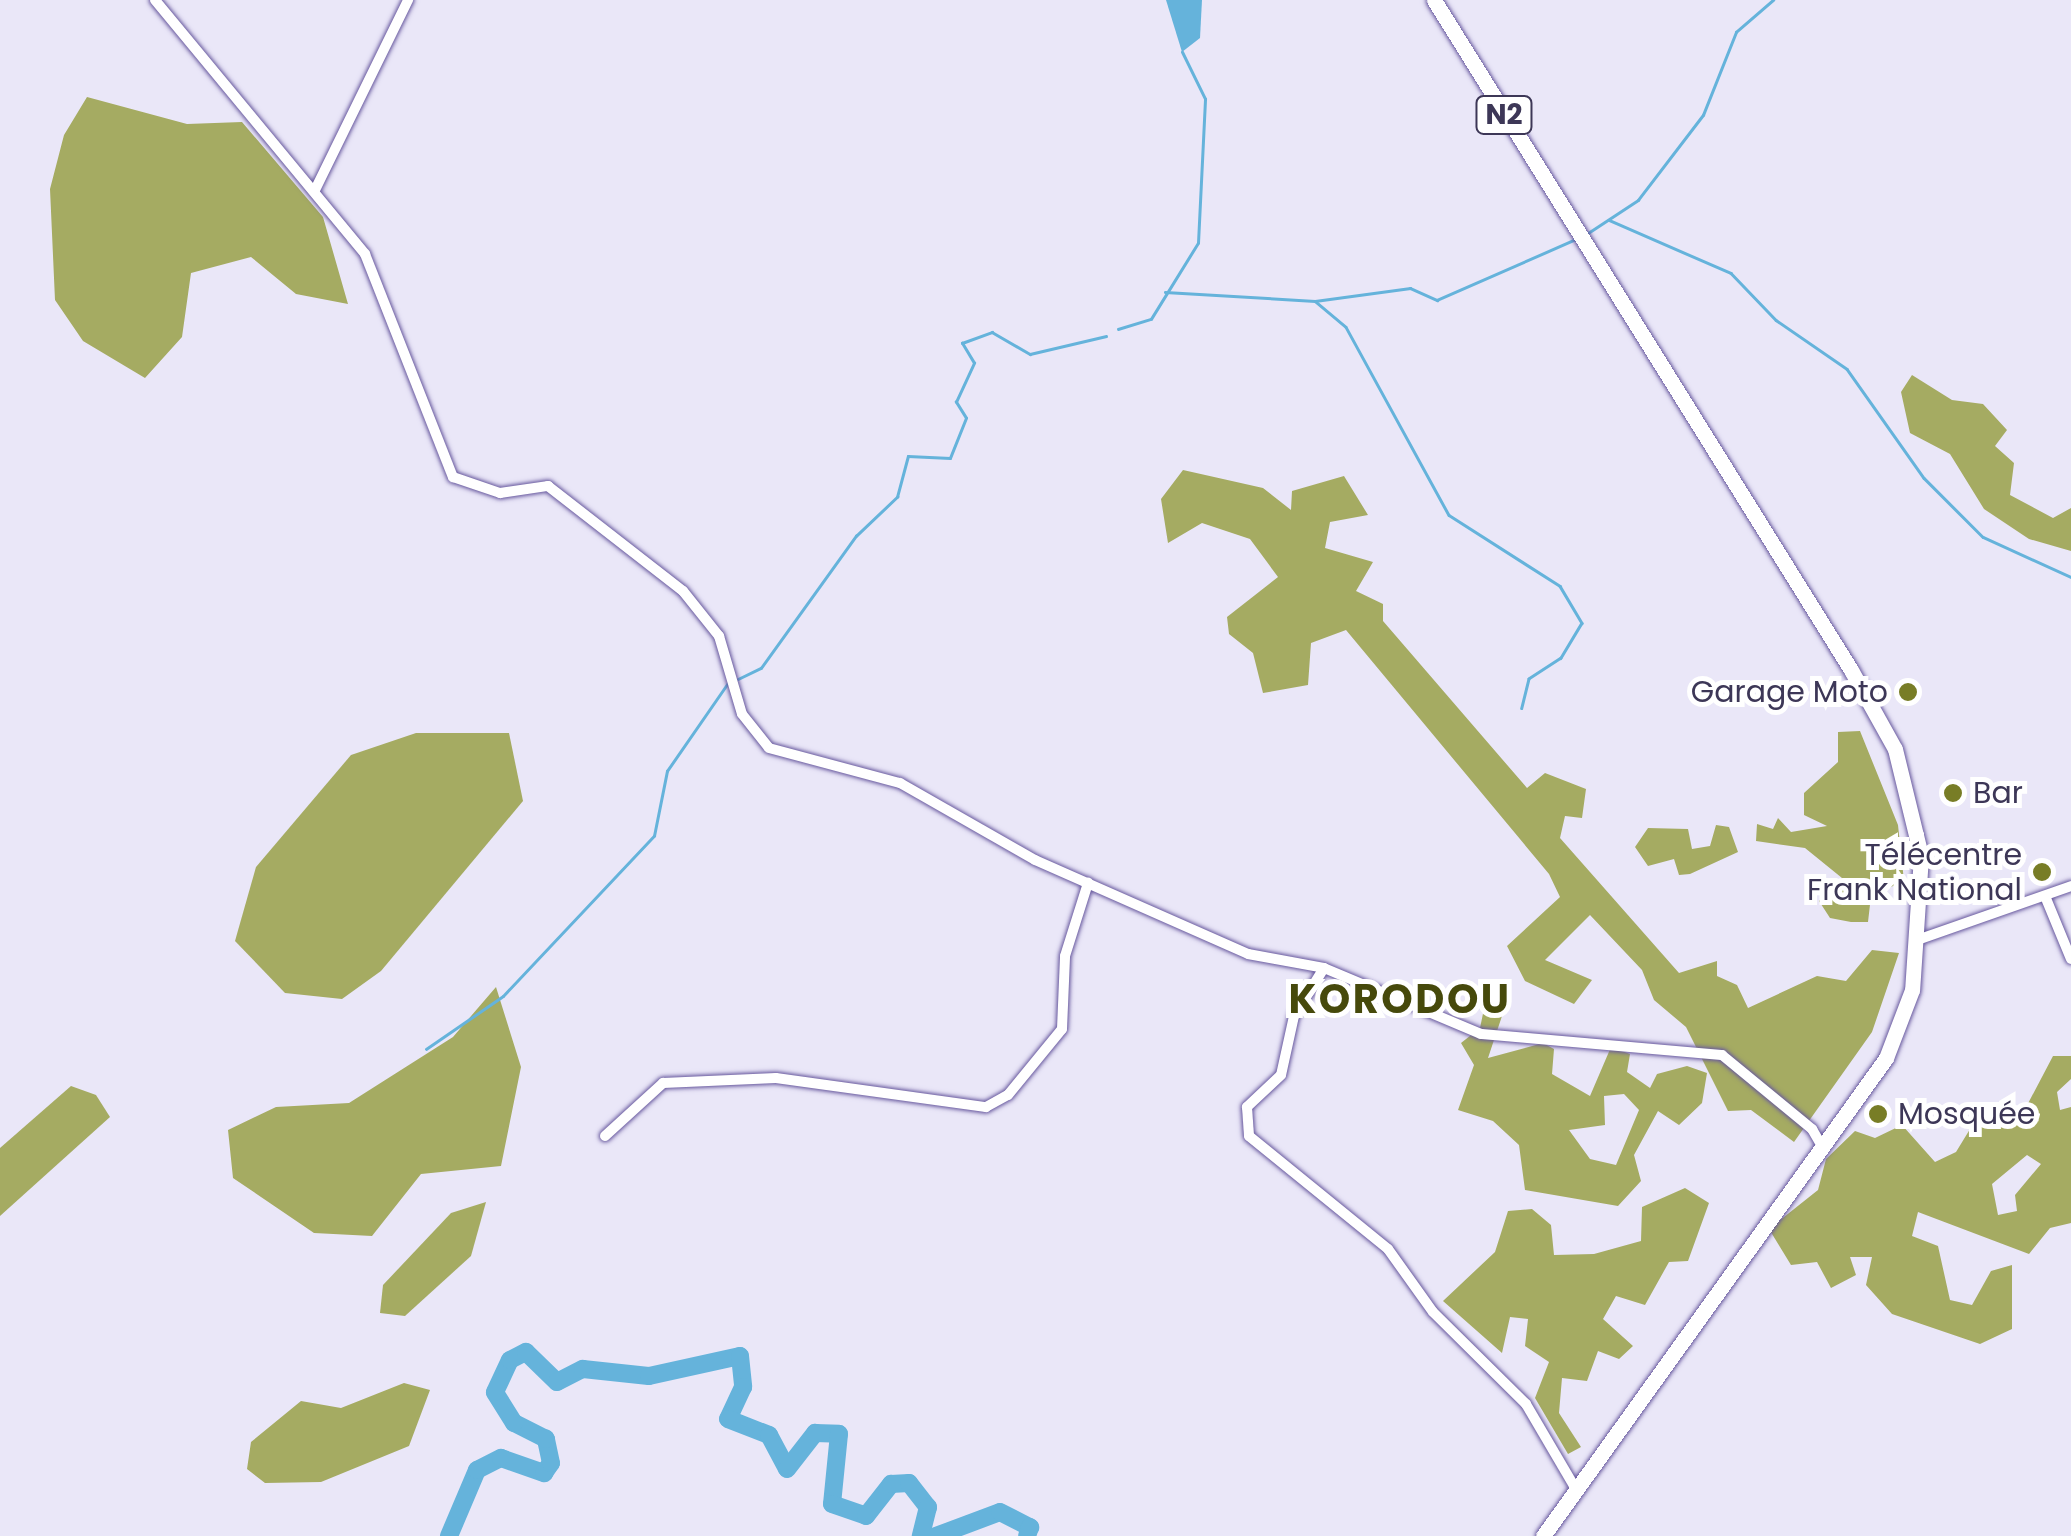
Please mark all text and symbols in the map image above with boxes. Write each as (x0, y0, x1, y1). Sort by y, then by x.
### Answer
road number: N2 (1474, 92, 1534, 138)
place label: Garage Moto (1691, 674, 1888, 710)
marker: Garage Moto (1897, 681, 1919, 703)
place label: Bar (1973, 775, 2023, 811)
marker: Bar (1942, 782, 1964, 804)
place label: Télécentre Frank National (1807, 837, 2022, 908)
marker: Télécentre Frank National (2031, 861, 2053, 883)
district label: KORODOU (1288, 975, 1512, 1023)
place label: Mosquée (1898, 1096, 2035, 1132)
marker: Mosquée (1867, 1103, 1889, 1125)

